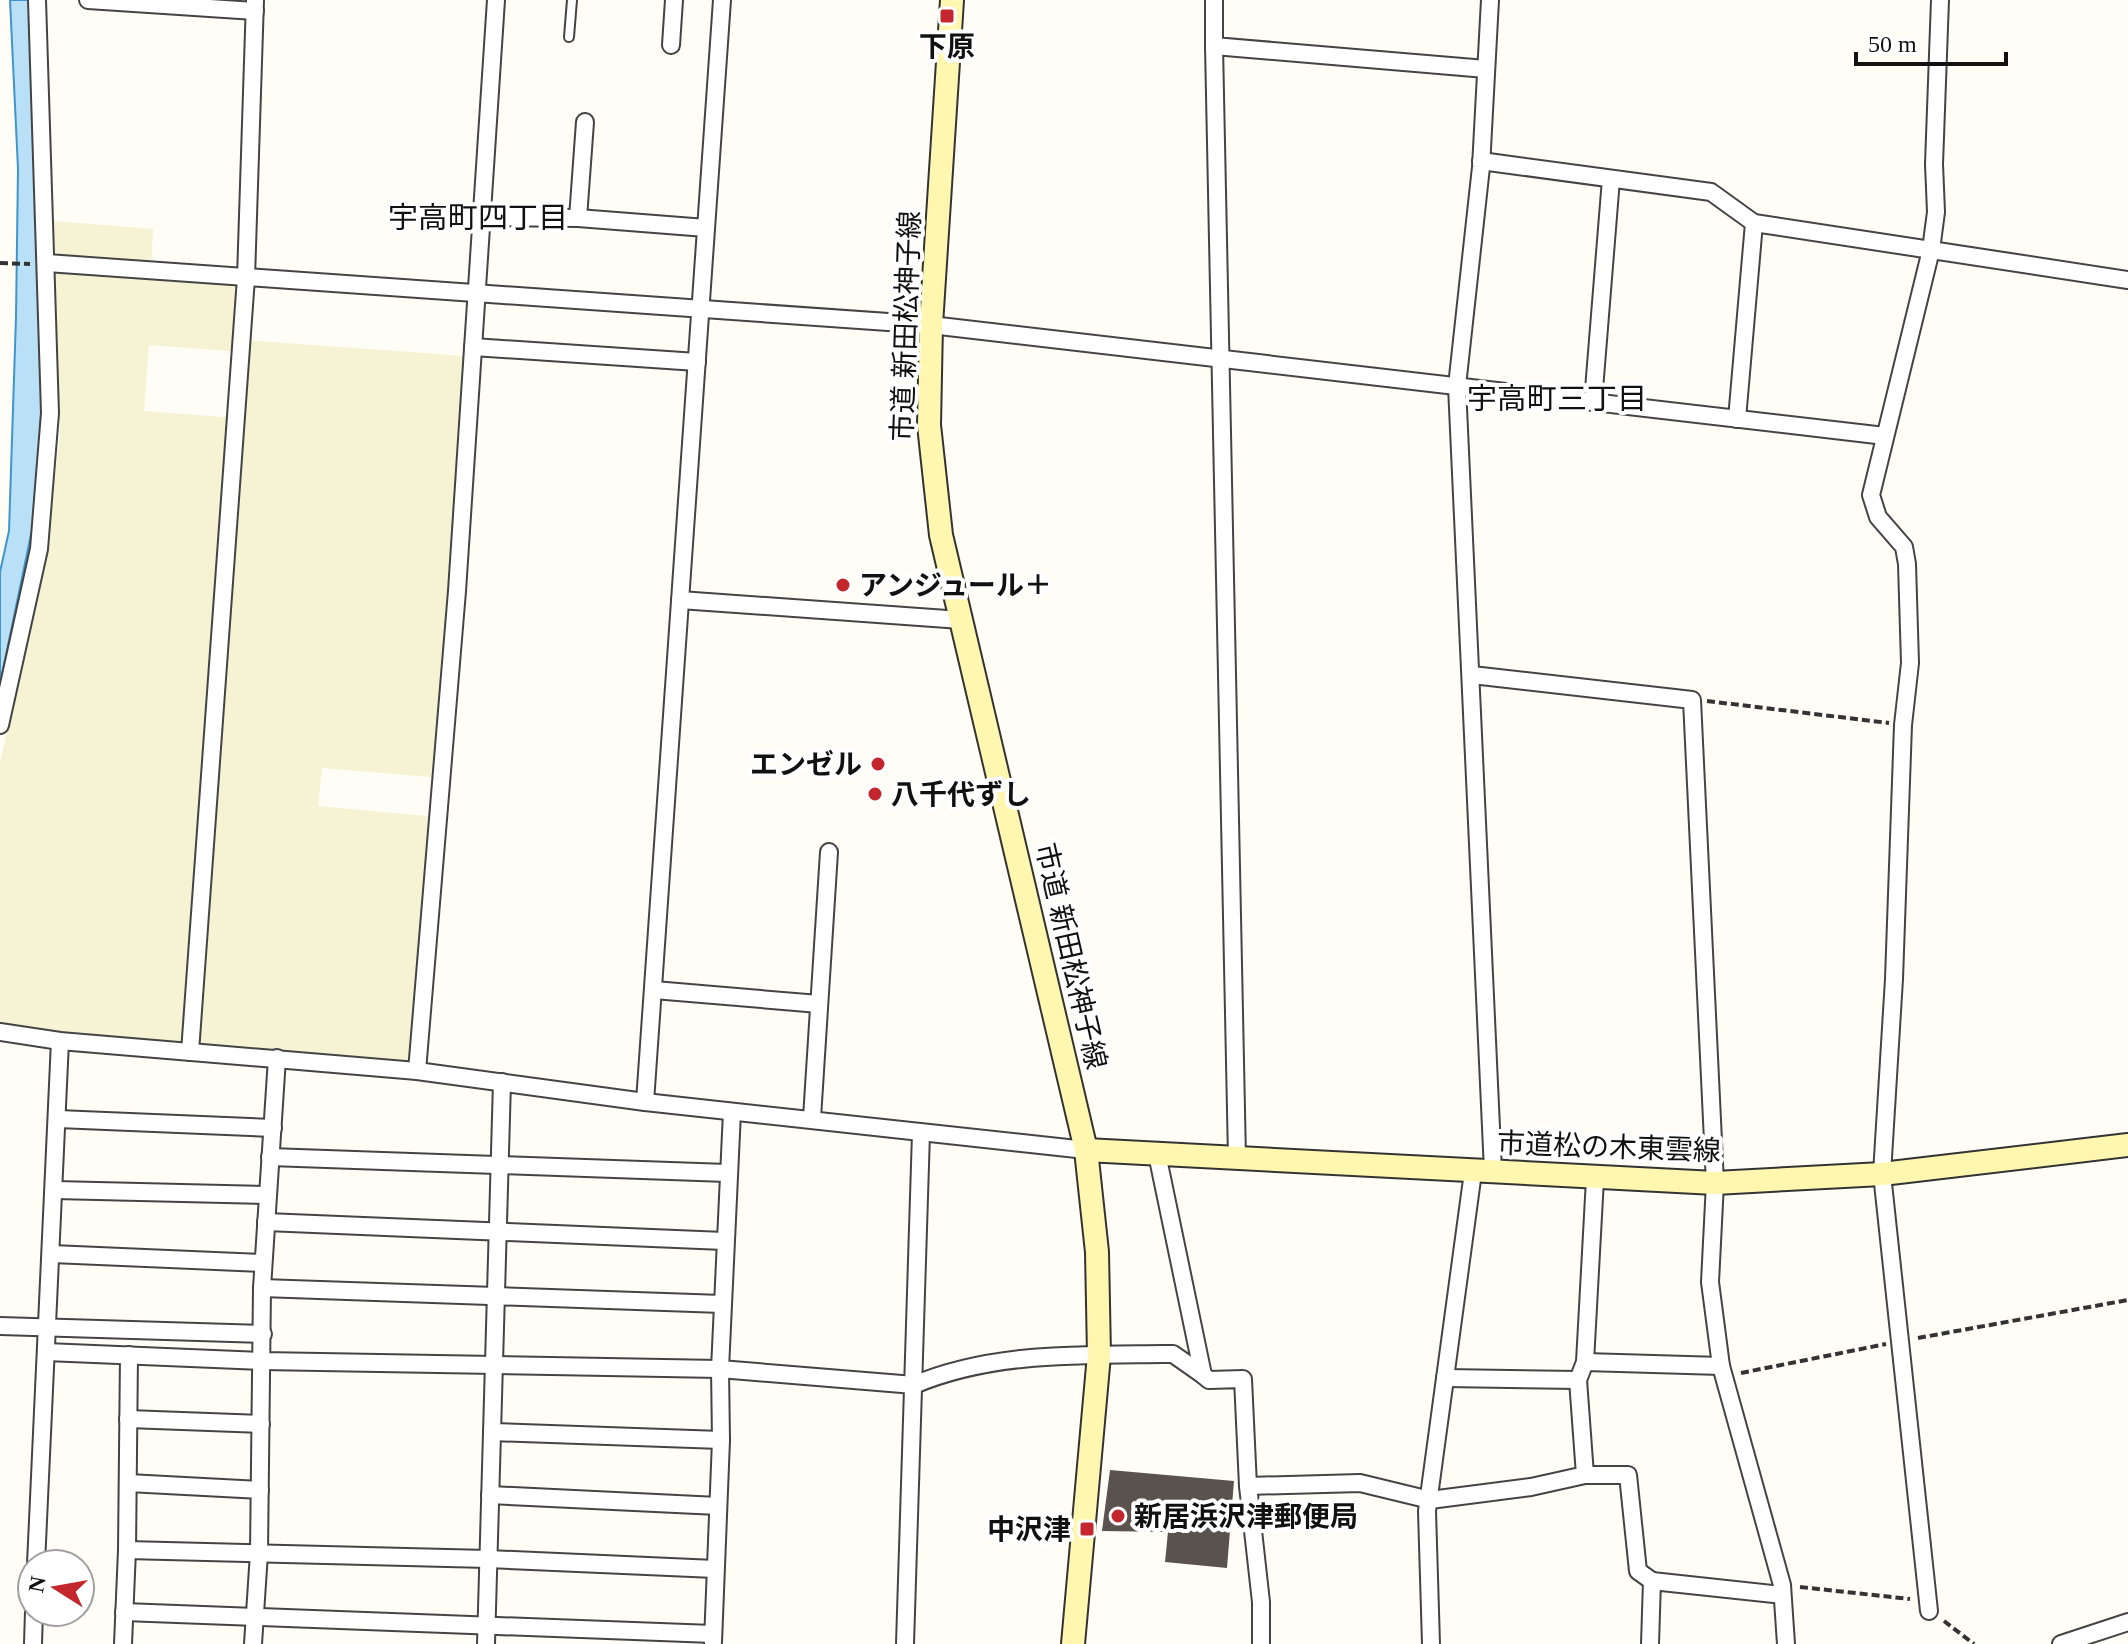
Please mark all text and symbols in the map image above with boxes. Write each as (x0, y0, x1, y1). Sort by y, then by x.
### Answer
marker: 下原 (938, 7, 956, 25)
scale bar (1856, 16, 2006, 66)
place label: 下原 (919, 31, 975, 62)
text: 50 m (1868, 31, 1917, 57)
district label: 宇高町四丁目 (388, 201, 568, 234)
street label: 市道 新田松神子線 (886, 210, 926, 442)
district label: 宇高町三丁目 (1467, 382, 1647, 415)
place label: アンジュール＋ (859, 570, 1052, 601)
marker: アンジュール＋ (834, 576, 852, 594)
place label: エンゼル (750, 749, 862, 780)
marker: エンゼル (869, 755, 887, 773)
place label: 八千代ずし (891, 779, 1031, 810)
marker: 八千代ずし (866, 785, 884, 803)
street label: 市道 新田松神子線 (1030, 840, 1112, 1072)
street label: 市道松の木東雲線 (1497, 1128, 1721, 1166)
place label: 新居浜沢津郵便局 (1134, 1501, 1358, 1532)
marker: 新居浜沢津郵便局 (1109, 1507, 1127, 1525)
place label: 中沢津 (987, 1514, 1071, 1545)
marker: 中沢津 (1078, 1520, 1096, 1538)
north arrow (16, 1548, 96, 1628)
text: N (23, 1574, 51, 1594)

